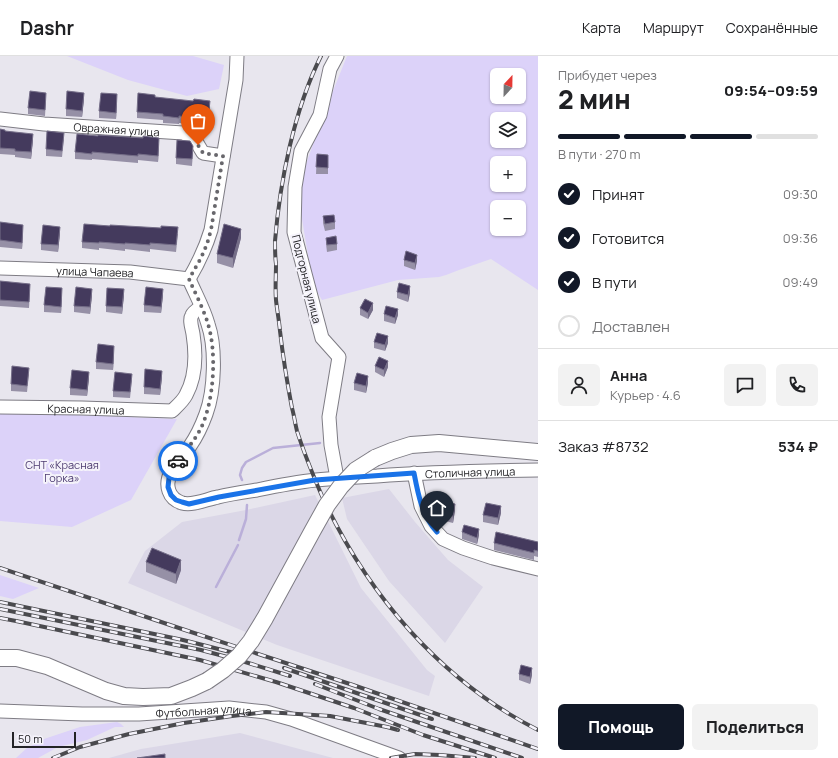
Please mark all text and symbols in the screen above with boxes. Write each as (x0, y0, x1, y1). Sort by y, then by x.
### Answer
text: Dashr (20, 15, 74, 41)
text: Карта (582, 18, 621, 37)
text: Маршрут (643, 18, 704, 37)
text: Сохранённые (726, 18, 818, 37)
text: Прибудет через (558, 66, 657, 84)
north arrow (490, 68, 526, 104)
map controls (490, 68, 526, 236)
text: 09:54–09:59 (724, 80, 818, 101)
text: 2 мин (558, 81, 631, 117)
pin (181, 104, 215, 145)
icon: bag (187, 110, 209, 132)
button: layers (490, 112, 526, 148)
street label: Овражная улица (73, 118, 160, 139)
text: В пути · 270 m (558, 145, 640, 163)
button: + (490, 156, 526, 192)
icon: check (558, 183, 580, 205)
text: Принят (592, 184, 645, 205)
text: 09:30 (783, 185, 818, 203)
button: − (490, 200, 526, 236)
icon: check (558, 227, 580, 249)
text: Готовится (592, 228, 664, 249)
text: 09:36 (783, 229, 818, 247)
street label: Подгорная улица (289, 233, 325, 325)
street label: улица Чапаева (56, 262, 135, 280)
icon: check (558, 271, 580, 293)
text: В пути (592, 272, 637, 293)
text: 09:49 (783, 273, 818, 291)
text: Доставлен (592, 316, 670, 337)
button: person (558, 364, 600, 406)
button: chat (724, 364, 766, 406)
button: phone (776, 364, 818, 406)
text: Анна (610, 365, 647, 386)
text: Курьер · 4.6 (610, 386, 681, 404)
street label: Красная улица (47, 400, 125, 417)
text: Заказ #8732 (558, 436, 649, 457)
text: 534 ₽ (778, 436, 818, 457)
courier (158, 441, 198, 481)
icon: car (167, 450, 189, 472)
park label: СНТ «Красная Горка» (25, 457, 99, 485)
street label: Столичная улица (425, 463, 515, 481)
pin (420, 491, 454, 532)
icon: home (426, 497, 448, 519)
street label: Футбольная улица (155, 700, 253, 720)
button: Помощь (558, 704, 684, 750)
button: Поделиться (692, 704, 818, 750)
scale bar (12, 730, 76, 749)
text: 50 m (18, 731, 43, 746)

